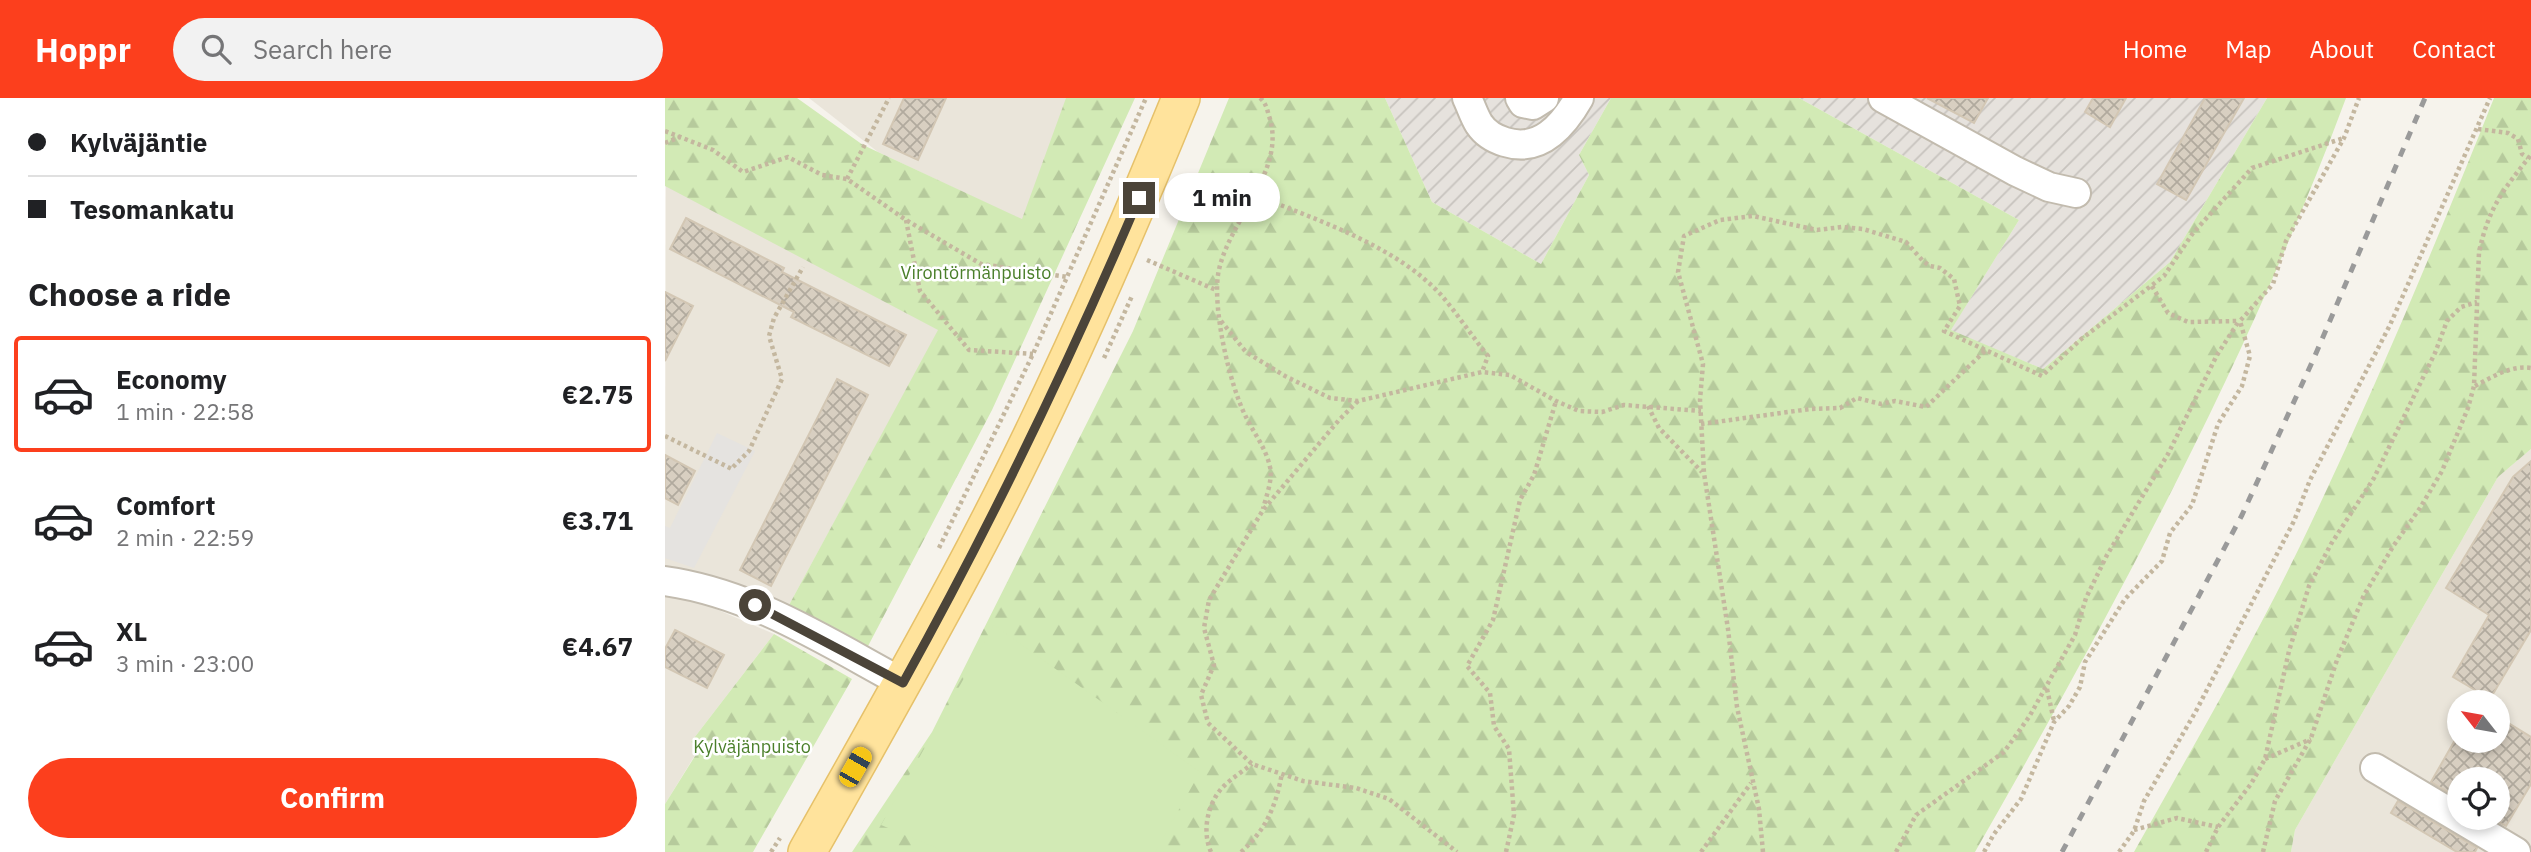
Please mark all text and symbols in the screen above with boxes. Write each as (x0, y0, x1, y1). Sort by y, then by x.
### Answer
search box (173, 18, 663, 81)
text: Hoppr (35, 28, 131, 71)
icon: search (197, 30, 235, 68)
text: Search here (253, 32, 392, 66)
text: Home (2123, 33, 2187, 65)
text: Map (2225, 33, 2271, 65)
text: About (2309, 33, 2374, 65)
text: Contact (2412, 33, 2496, 65)
text: Kylväjäntie (70, 125, 207, 159)
callout: 1 min (1163, 174, 1279, 222)
route end (1123, 182, 1155, 214)
text: 1 min (1192, 182, 1252, 212)
text: Tesomankatu (70, 192, 235, 226)
park label: Virontörmänpuisto (901, 261, 1051, 284)
text: Choose a ride (28, 273, 231, 315)
text: Economy (116, 362, 227, 396)
icon: car (32, 363, 95, 426)
text: €2.75 (562, 377, 633, 411)
text: 1 min · 22:58 (116, 396, 254, 426)
text: Comfort (116, 488, 215, 522)
icon: car (32, 489, 95, 552)
text: €3.71 (562, 503, 633, 537)
text: 2 min · 22:59 (116, 522, 254, 552)
route start (739, 589, 771, 621)
text: XL (116, 614, 147, 648)
icon: car (32, 615, 95, 678)
text: €4.67 (562, 629, 633, 663)
text: 3 min · 23:00 (116, 648, 254, 678)
north arrow (2447, 690, 2509, 752)
map controls (2447, 690, 2510, 830)
park label: Kylväjänpuisto (693, 735, 811, 758)
car (836, 744, 875, 790)
button: Confirm (28, 758, 637, 838)
button: locate (2447, 767, 2510, 830)

